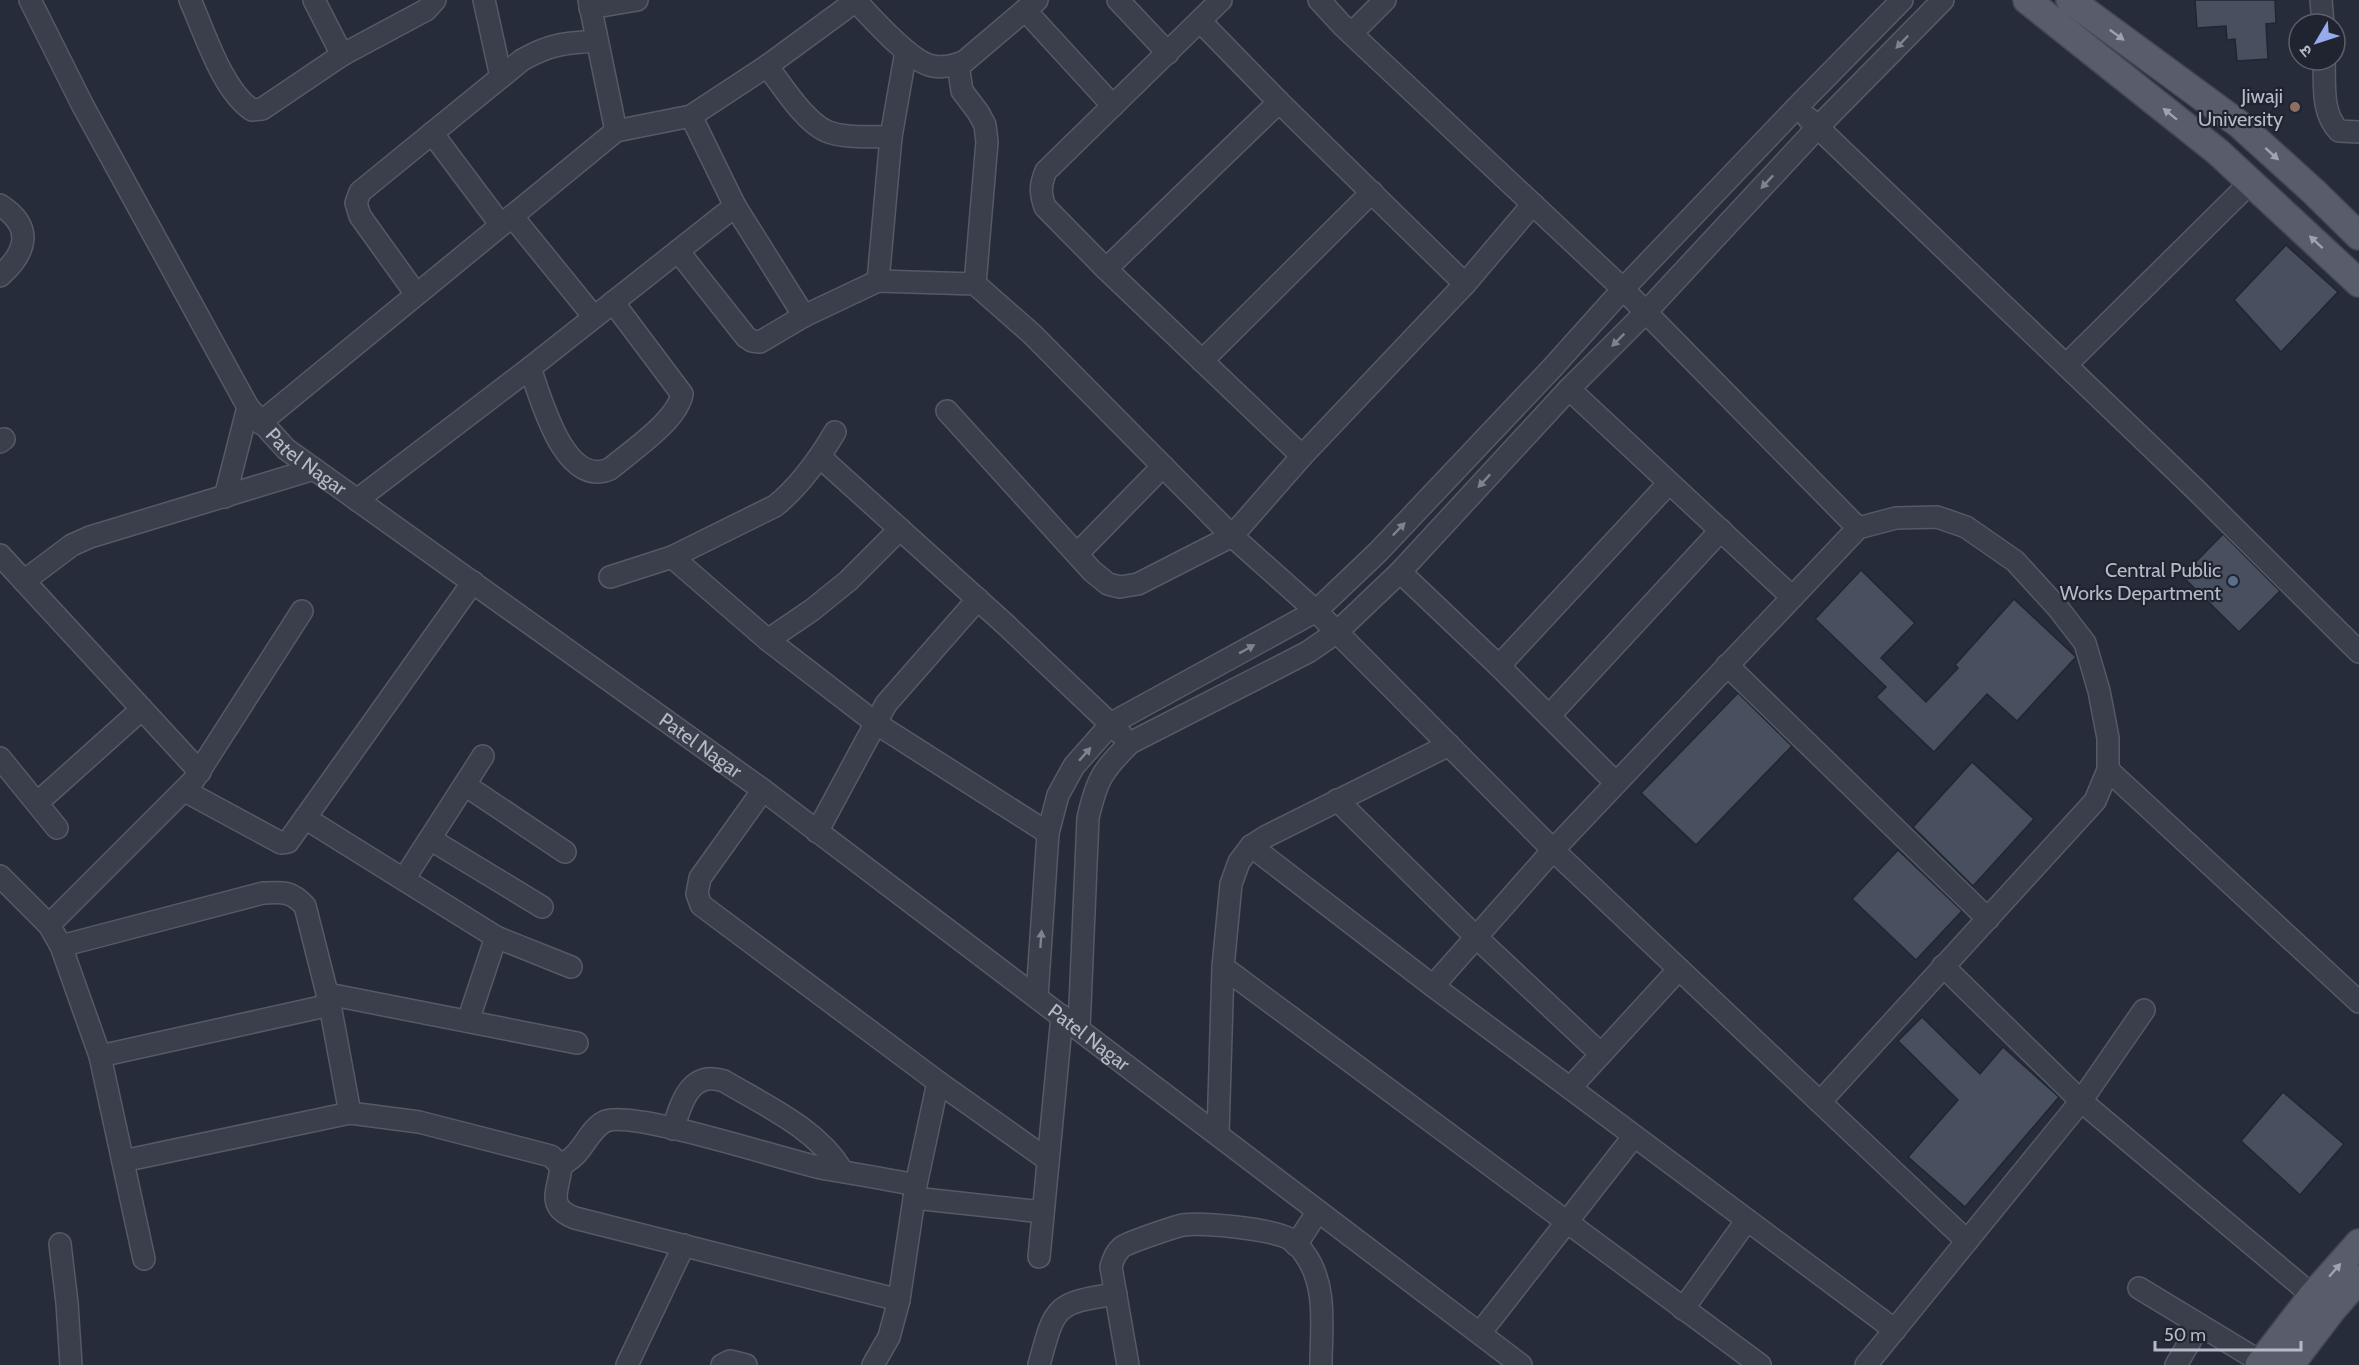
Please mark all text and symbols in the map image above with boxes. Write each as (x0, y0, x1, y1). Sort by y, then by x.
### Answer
north arrow (2287, 12, 2347, 72)
one-way arrow (2109, 29, 2125, 41)
one-way arrow (1895, 34, 1909, 48)
text: उ (2295, 41, 2316, 61)
place label: Jiwaji University (2198, 84, 2283, 131)
marker: Jiwaji University (2288, 100, 2302, 114)
one-way arrow (2162, 107, 2178, 120)
one-way arrow (2264, 147, 2279, 161)
one-way arrow (1760, 175, 1774, 189)
one-way arrow (2310, 236, 2324, 250)
one-way arrow (1612, 332, 1626, 346)
street label: Patel Nagar (261, 423, 352, 501)
one-way arrow (1478, 473, 1491, 488)
one-way arrow (1392, 522, 1406, 537)
place label: Central Public Works Department (2060, 558, 2221, 605)
marker: Central Public Works Department (2226, 574, 2240, 588)
one-way arrow (1239, 644, 1256, 654)
street label: Patel Nagar (654, 708, 747, 783)
one-way arrow (1078, 746, 1092, 761)
one-way arrow (1036, 929, 1045, 948)
street label: Patel Nagar (1043, 999, 1135, 1076)
one-way arrow (2328, 1263, 2342, 1278)
scale bar (2155, 1314, 2300, 1352)
text: 50 m (2164, 1324, 2206, 1346)

